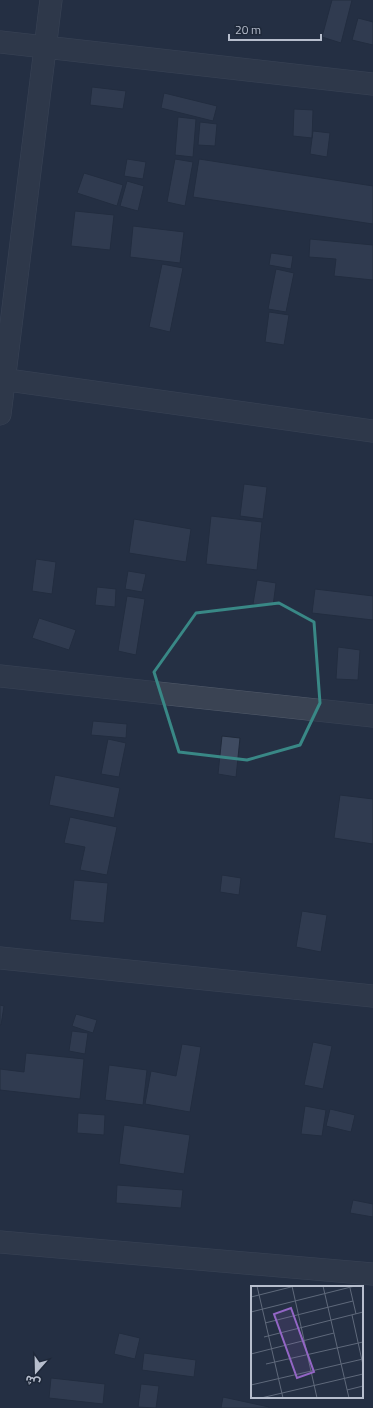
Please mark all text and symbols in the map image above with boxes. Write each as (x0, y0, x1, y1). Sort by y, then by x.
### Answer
scale bar (229, 16, 321, 42)
text: 20 m (235, 20, 261, 39)
inset map (251, 1286, 363, 1398)
north arrow (16, 1352, 56, 1392)
text: ش (23, 1371, 42, 1391)

